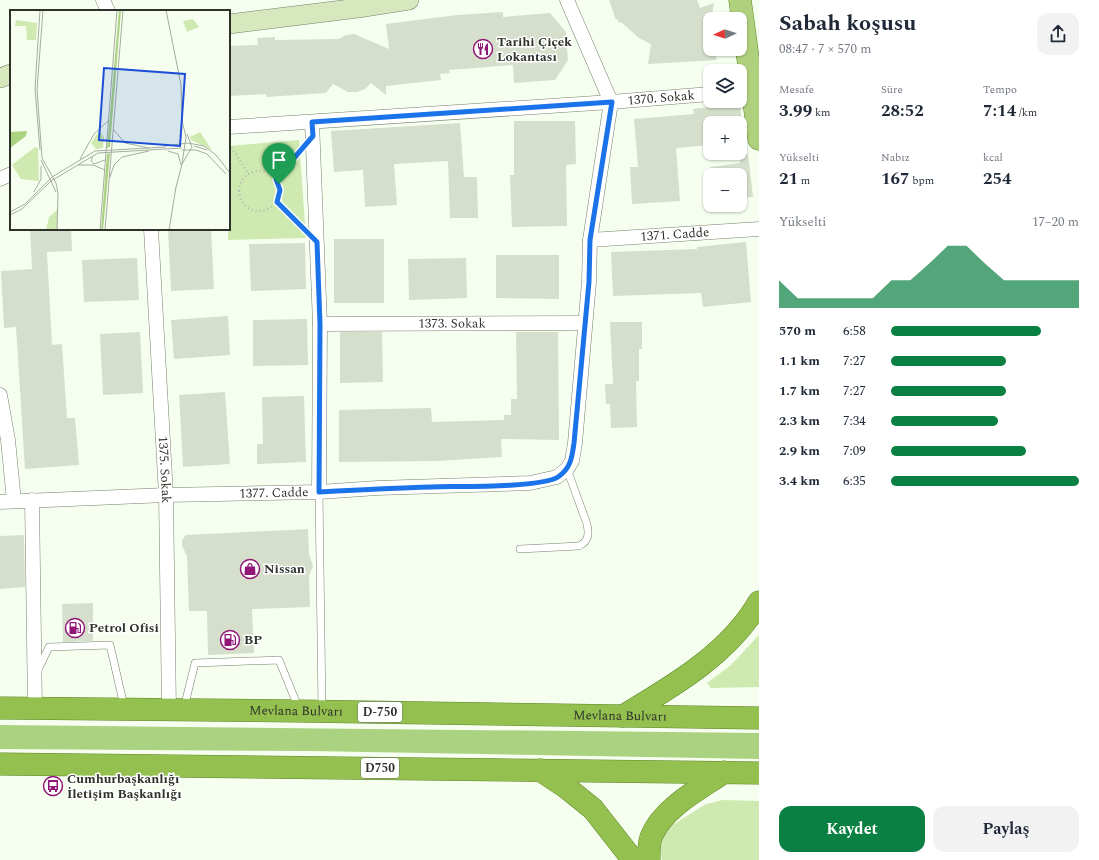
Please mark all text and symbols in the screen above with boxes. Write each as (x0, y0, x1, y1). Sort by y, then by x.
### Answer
text: Sabah koşusu (779, 7, 916, 40)
inset map (10, 10, 230, 230)
north arrow (703, 12, 747, 56)
map controls (703, 12, 747, 212)
button: share (1037, 13, 1079, 55)
place label: Tarihi Çiçek Lokantası (497, 32, 572, 67)
restaurant icon: Tarihi Çiçek Lokantası (472, 38, 494, 60)
text: 08:47 · 7 × 570 m (779, 39, 871, 59)
button: layers (703, 64, 747, 108)
text: Mesafe (779, 81, 814, 98)
text: Süre (881, 81, 903, 98)
text: Tempo (983, 81, 1017, 98)
street label: 1370. Sokak (627, 85, 695, 111)
text: 3.99 (779, 98, 812, 124)
text: 28:52 (881, 98, 924, 124)
text: 7:14 (983, 98, 1016, 124)
text: km (812, 104, 831, 121)
text: /km (1016, 104, 1037, 121)
button: + (703, 116, 747, 160)
pin (262, 143, 296, 184)
icon: arrive (268, 149, 290, 171)
text: Yükselti (779, 149, 819, 166)
text: Nabız (881, 149, 910, 166)
text: kcal (983, 149, 1003, 166)
text: 21 (779, 166, 798, 192)
text: 167 (881, 166, 910, 192)
text: 254 (983, 166, 1012, 192)
button: − (703, 168, 747, 212)
text: m (798, 172, 810, 189)
text: bpm (910, 172, 934, 189)
text: Yükselti (779, 212, 826, 232)
text: 17–20 m (1032, 212, 1079, 232)
street label: 1371. Cadde (640, 222, 710, 247)
street label: 1373. Sokak (418, 313, 486, 334)
text: 570 m (779, 321, 816, 341)
text: 6:58 (843, 321, 866, 341)
text: 1.1 km (779, 351, 820, 371)
text: 7:27 (843, 351, 866, 371)
text: 1.7 km (779, 381, 820, 401)
text: 7:27 (843, 381, 866, 401)
text: 2.3 km (779, 411, 820, 431)
text: 7:34 (843, 411, 866, 431)
street label: 1375. Sokak (153, 435, 176, 503)
text: 2.9 km (779, 441, 820, 461)
text: 7:09 (843, 441, 866, 461)
text: 3.4 km (779, 471, 820, 491)
text: 6:35 (843, 471, 866, 491)
street label: 1377. Cadde (239, 482, 309, 504)
shop icon: Nissan (239, 558, 261, 580)
place label: Nissan (264, 559, 305, 579)
fuel station icon: Petrol Ofisi (64, 617, 86, 639)
place label: Petrol Ofisi (89, 618, 159, 638)
fuel station icon: BP (219, 629, 241, 651)
place label: BP (244, 630, 262, 650)
street label: Mevlana Bulvarı (249, 700, 343, 722)
road number: D-750 (358, 702, 402, 722)
street label: Mevlana Bulvarı (573, 705, 667, 727)
road number: D750 (361, 758, 399, 778)
place label: Cumhurbaşkanlığı İletişim Başkanlığı (67, 769, 182, 804)
bus stop icon: Cumhurbaşkanlığı İletişim Başkanlığı (42, 775, 64, 797)
button: Kaydet (779, 806, 925, 852)
button: Paylaş (933, 806, 1079, 852)

